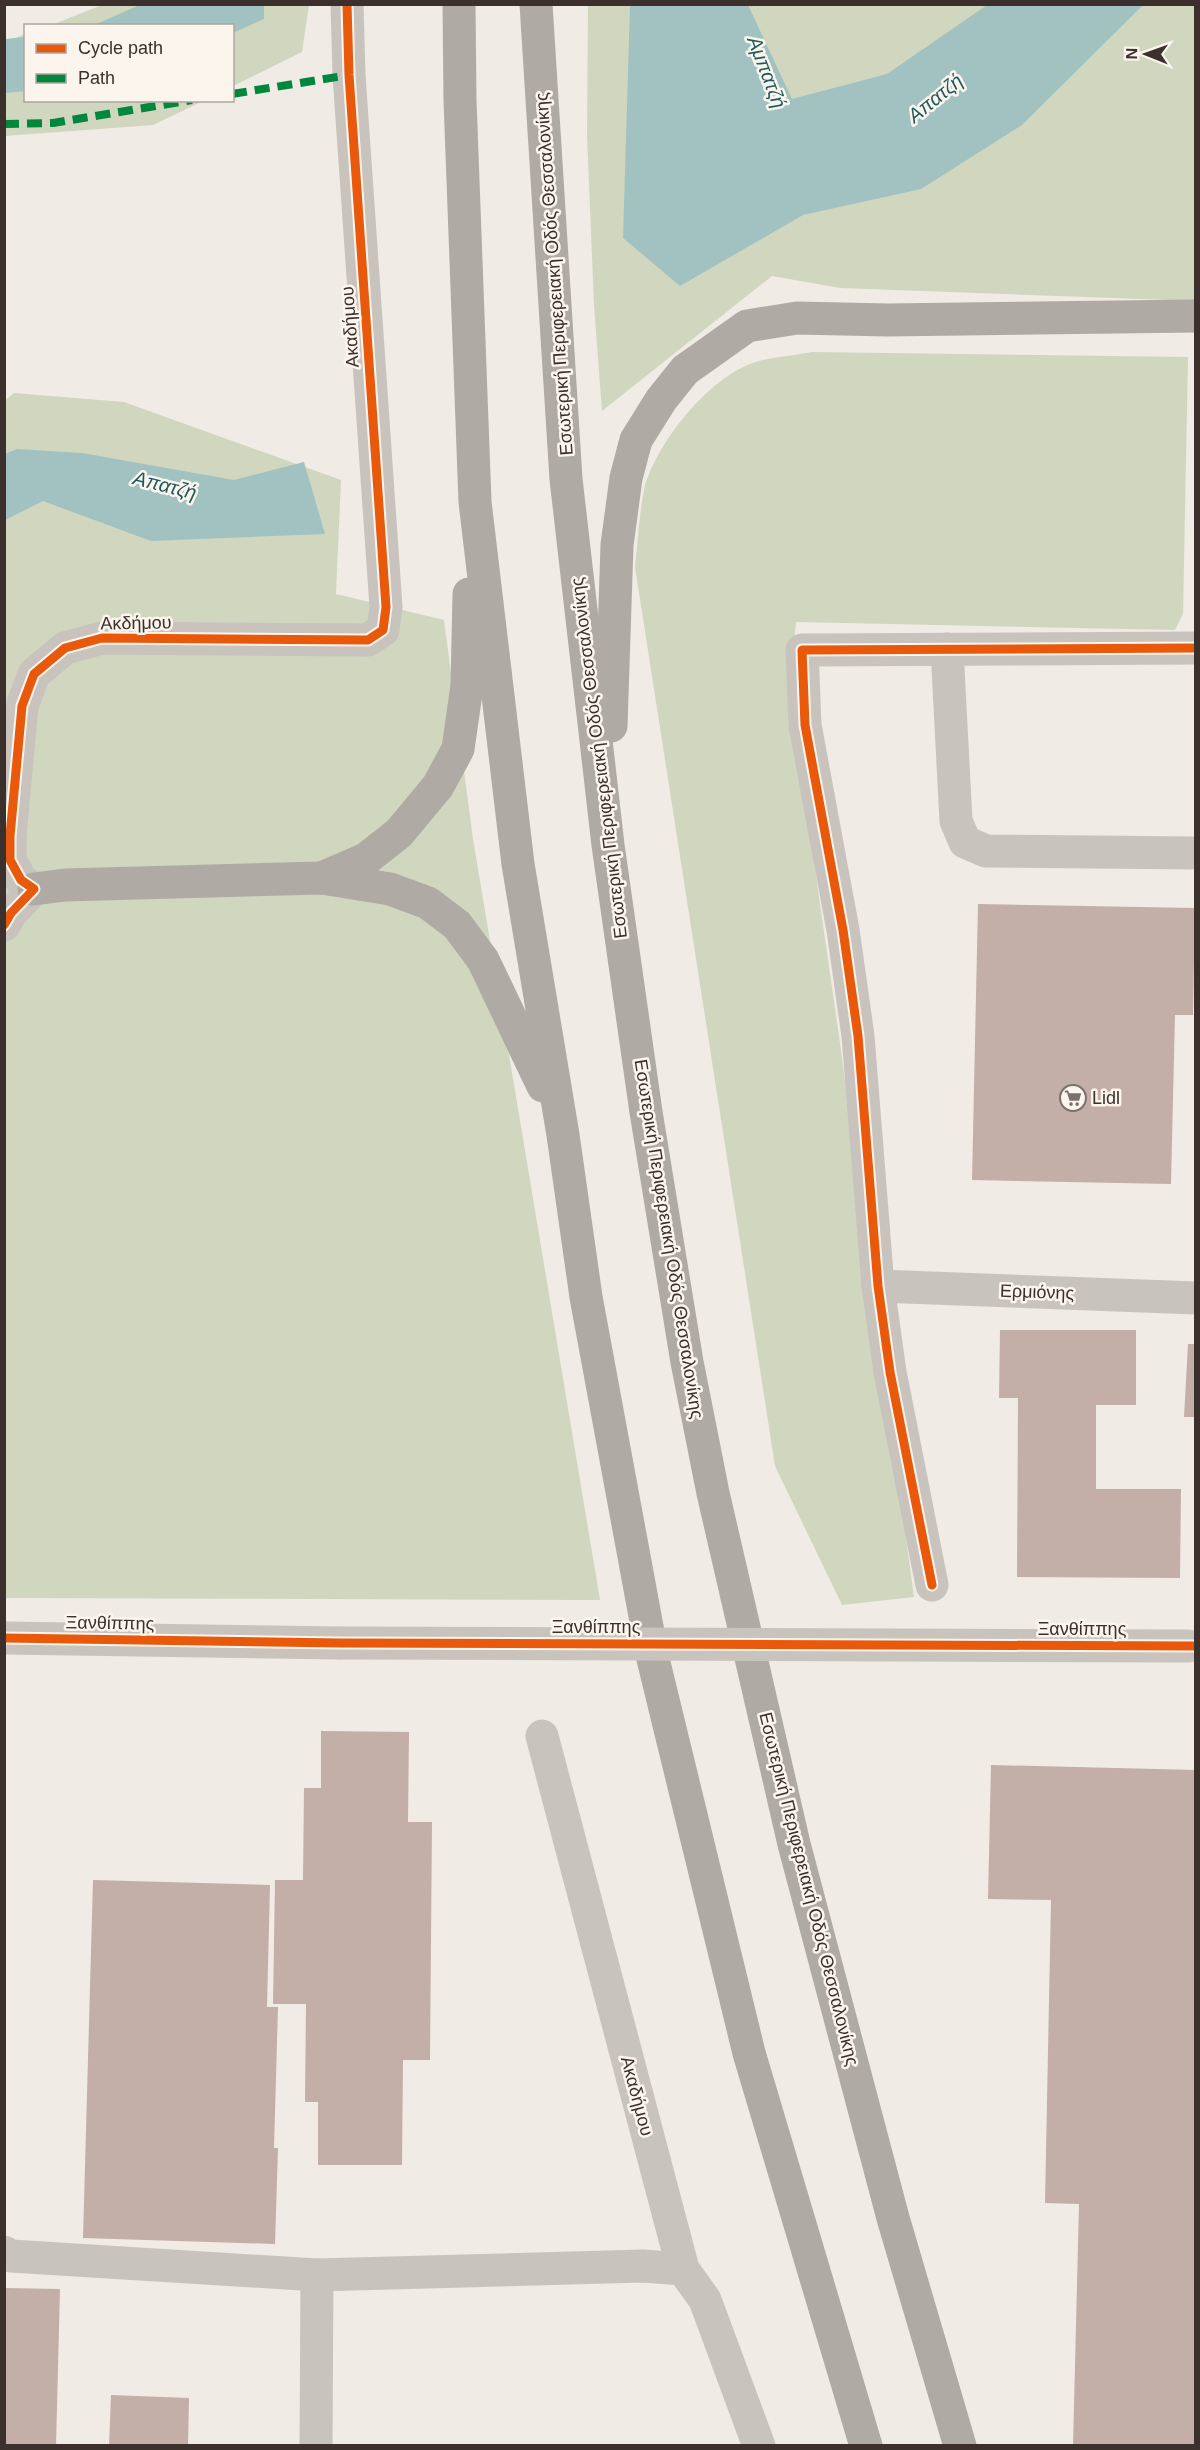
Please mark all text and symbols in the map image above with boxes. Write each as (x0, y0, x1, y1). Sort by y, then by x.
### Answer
legend (24, 24, 234, 102)
north arrow (1116, 24, 1176, 84)
water label: Αμπατζή (743, 32, 791, 111)
text: Cycle path (78, 38, 163, 58)
text: N (1123, 48, 1140, 60)
text: Path (78, 68, 115, 88)
water label: Απατζή (902, 69, 967, 127)
street label: Εσωτερική Περιφερειακή Οδός Θεσσαλονίκης (531, 92, 577, 456)
street label: Ακαδήμου (337, 286, 363, 368)
water label: Απατζή (130, 466, 199, 503)
street label: Εσωτερική Περιφερειακή Οδός Θεσσαλονίκης (567, 576, 631, 940)
street label: Ακδήμου (100, 612, 172, 634)
street label: Εσωτερική Περιφερειακή Οδός Θεσσαλονίκης (631, 1058, 707, 1421)
supermarket icon: Lidl (1058, 1083, 1088, 1113)
place label: Lidl (1092, 1088, 1120, 1108)
street label: Ερμιόνης (1000, 1281, 1075, 1303)
street label: Ξανθίππης (66, 1612, 155, 1634)
street label: Ξανθίππης (552, 1617, 641, 1637)
street label: Ξανθίππης (1038, 1619, 1127, 1639)
street label: Εσωτερική Περιφερειακή Οδός Θεσσαλονίκης (755, 1710, 863, 2068)
street label: Ακαδήμου (617, 2054, 657, 2138)

